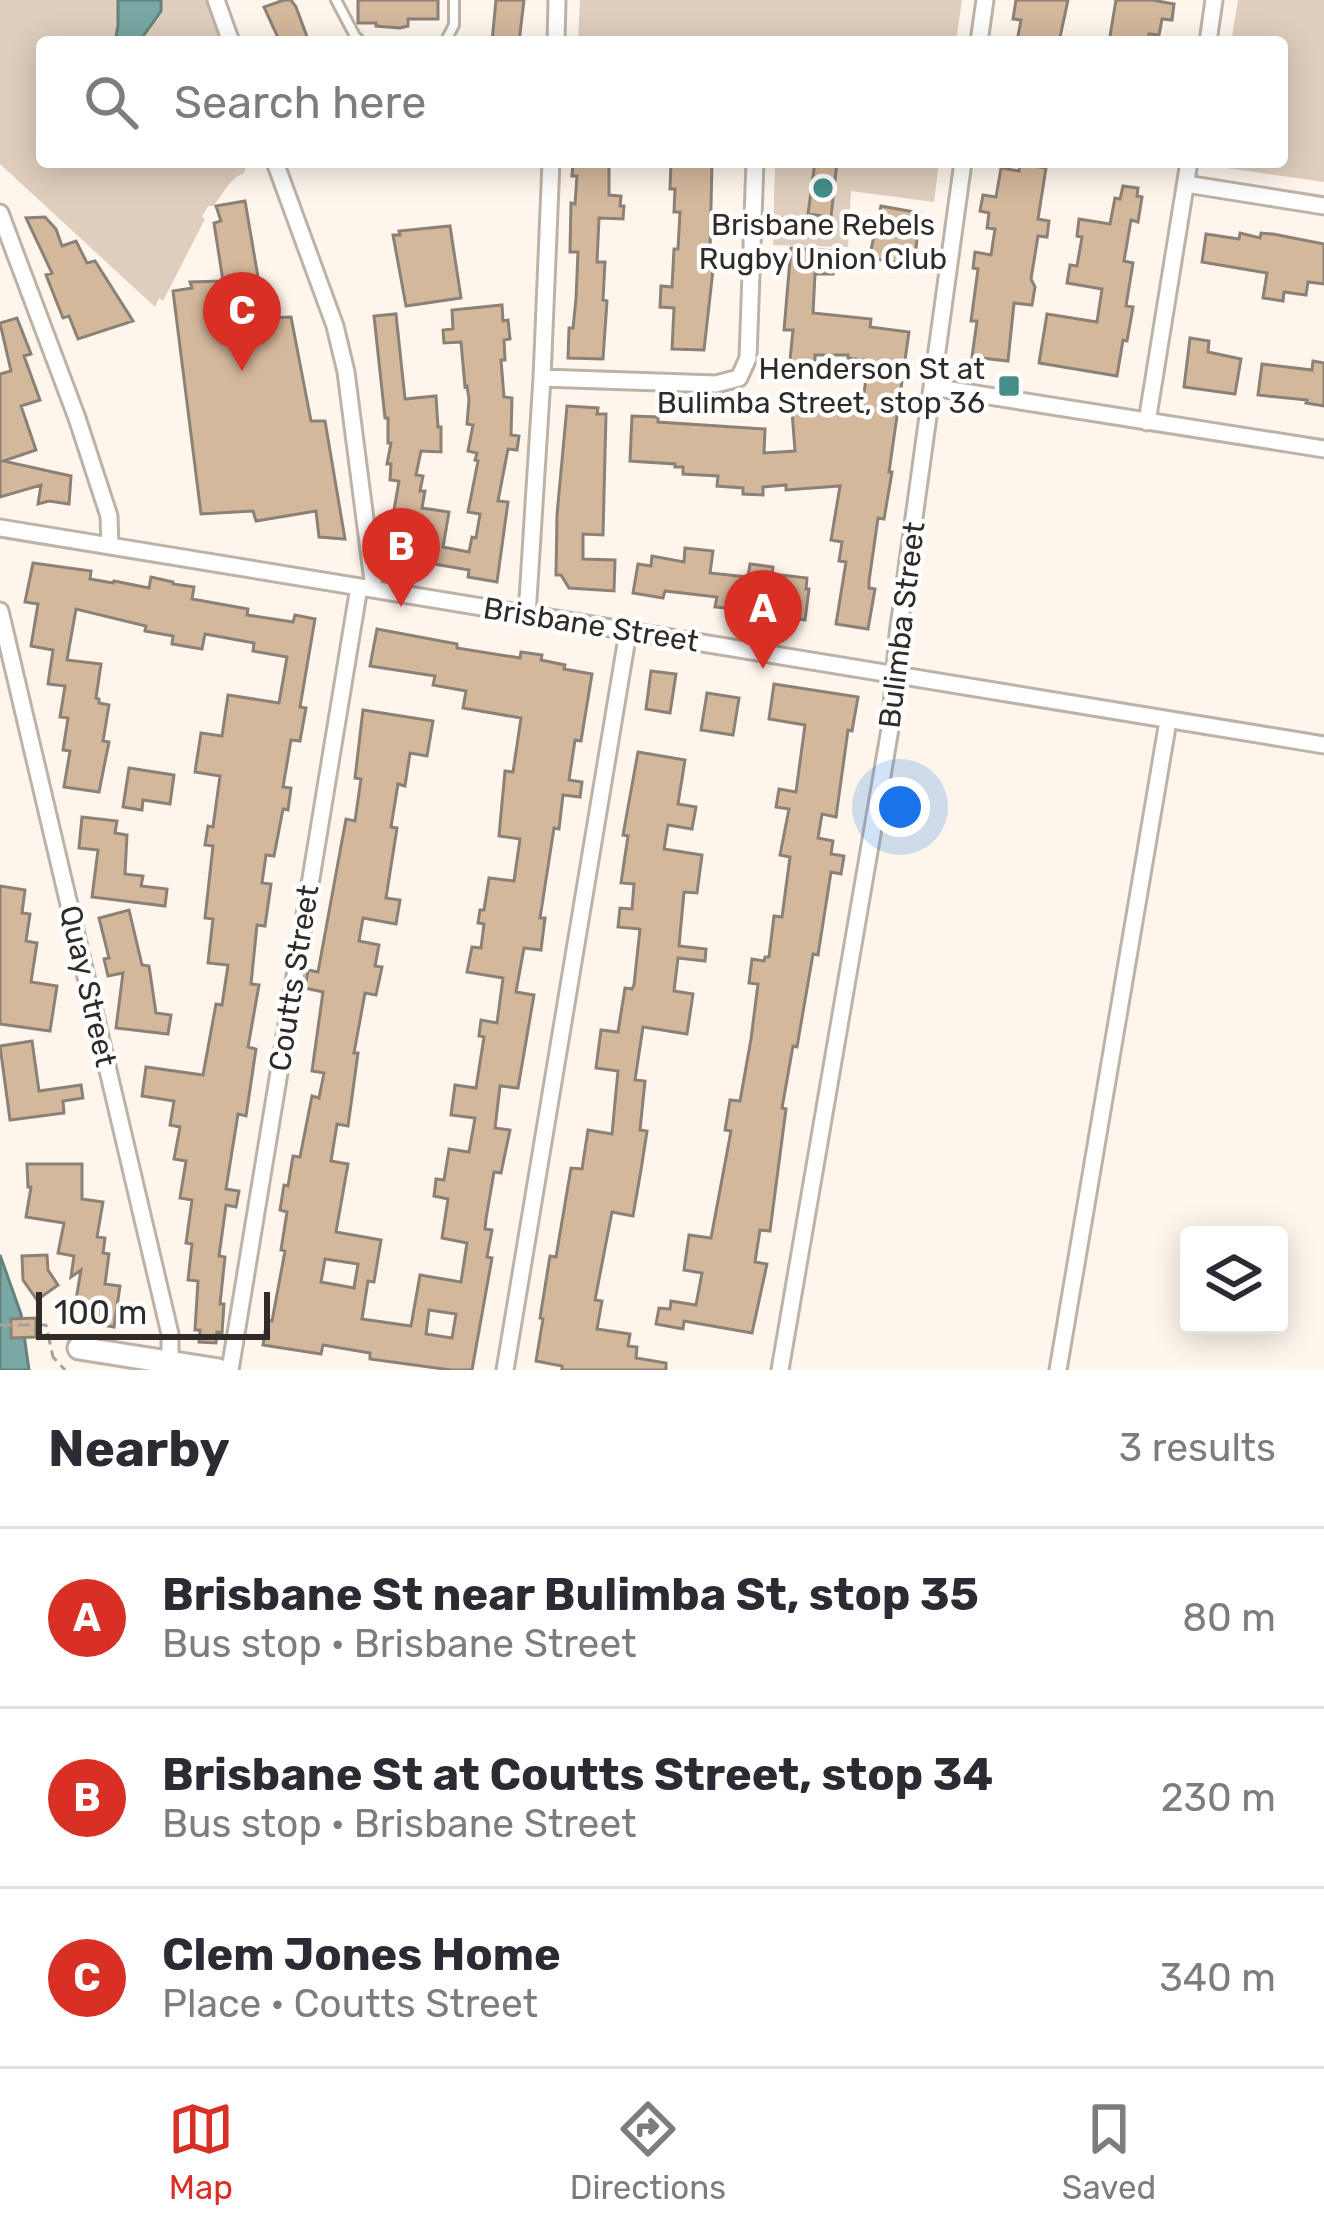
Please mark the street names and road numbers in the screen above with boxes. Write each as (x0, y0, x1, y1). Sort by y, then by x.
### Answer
street label: Bulimba Street (871, 519, 933, 730)
street label: Brisbane Street (481, 590, 701, 660)
street label: Coutts Street (262, 882, 327, 1074)
street label: Quay Street (52, 902, 124, 1070)

